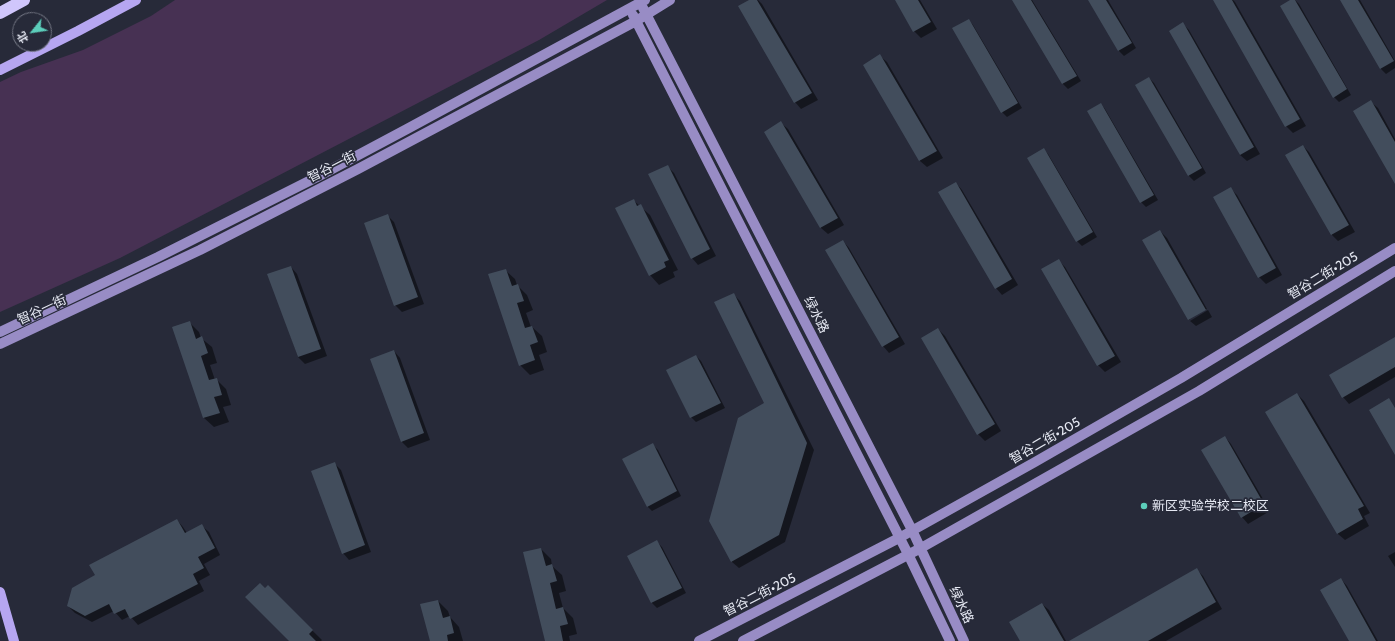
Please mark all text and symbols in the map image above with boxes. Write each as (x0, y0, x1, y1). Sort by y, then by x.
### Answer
north arrow (12, 12, 52, 52)
text: 北 (14, 29, 31, 46)
street label: 智谷一街 (305, 148, 359, 186)
street label: 智谷二街•205 (1285, 249, 1361, 303)
street label: 智谷一街 (15, 292, 69, 328)
street label: 绿水路 (800, 294, 832, 336)
street label: 智谷二街•205 (1007, 415, 1083, 467)
place label: 新区实验学校二校区 (1152, 498, 1269, 514)
marker: 新区实验学校二校区 (1139, 501, 1149, 511)
street label: 智谷二街•205 (721, 570, 799, 620)
street label: 绿水路 (946, 584, 976, 626)

